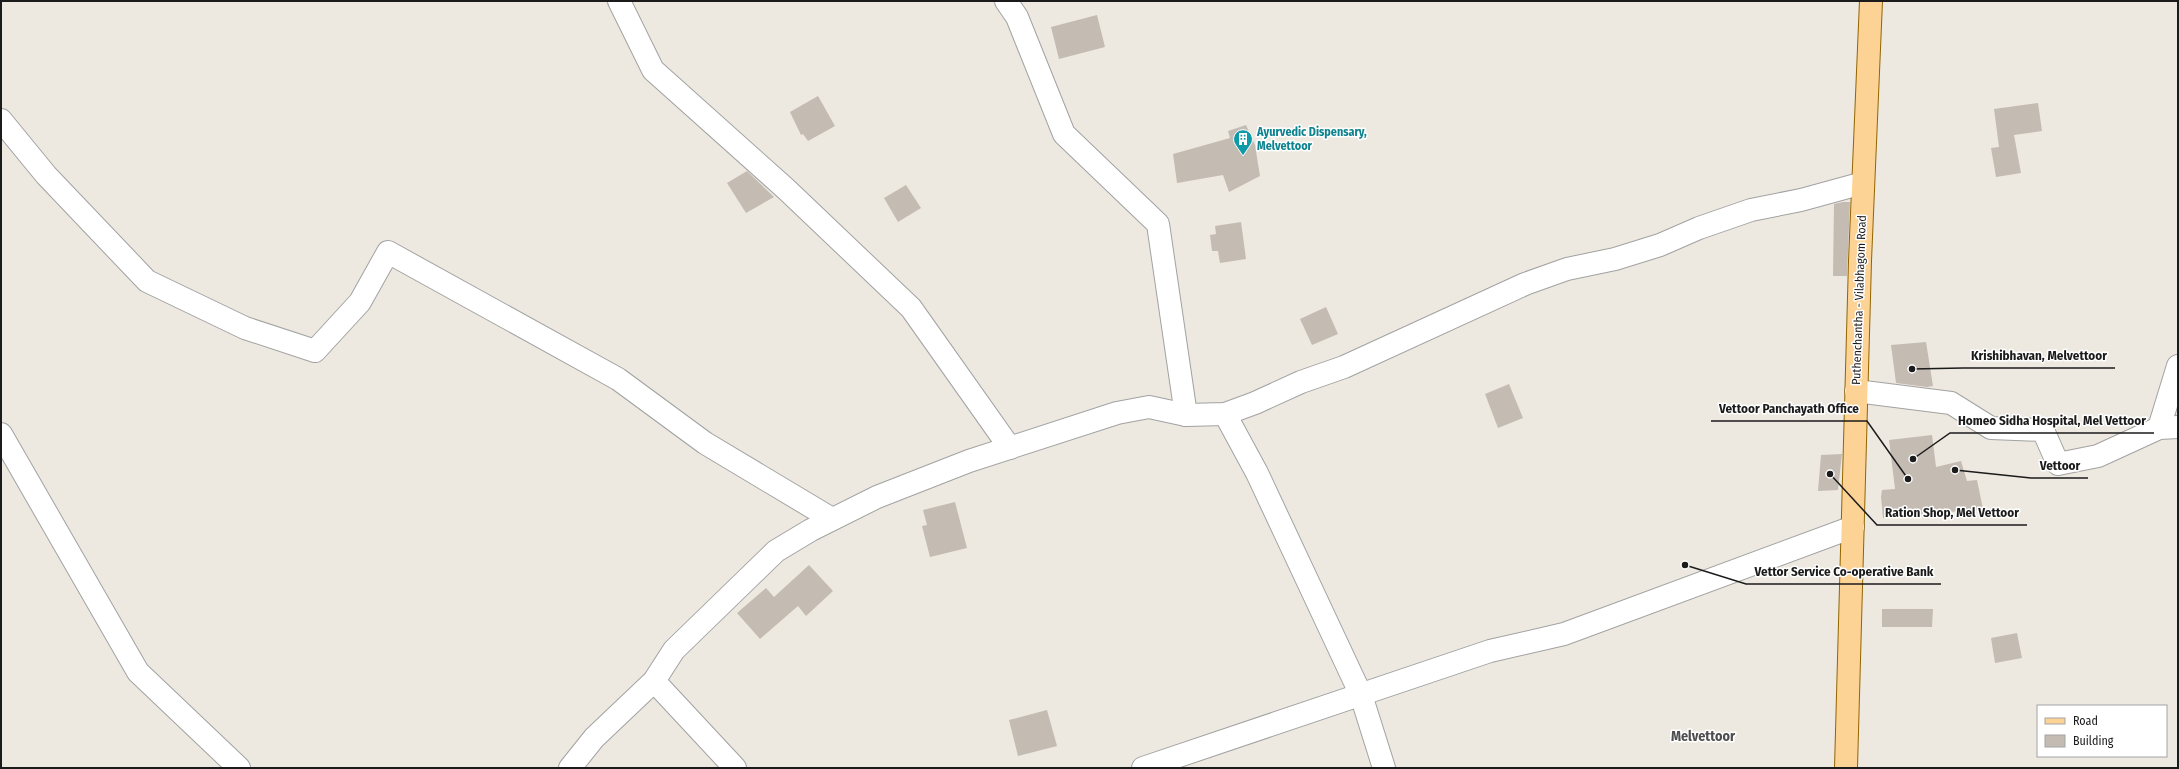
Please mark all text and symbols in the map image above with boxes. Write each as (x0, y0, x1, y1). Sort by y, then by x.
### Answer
place label: Ayurvedic Dispensary, Melvettoor (1256, 125, 1367, 153)
building icon: Ayurvedic Dispensary, Melvettoor (1232, 128, 1254, 156)
street label: Puthenchantha - Vilabhagom Road (1849, 215, 1869, 385)
callout: Krishibhavan, Melvettoor (1963, 343, 2115, 368)
text: Krishibhavan, Melvettoor (1971, 348, 2107, 363)
callout: Vettoor Panchayath Office (1711, 396, 1867, 421)
text: Vettoor Panchayath Office (1718, 401, 1859, 416)
callout: Homeo Sidha Hospital, Mel Vettoor (1950, 408, 2154, 433)
text: Homeo Sidha Hospital, Mel Vettoor (1958, 413, 2146, 428)
callout: Vettoor (2031, 453, 2088, 478)
text: Vettoor (2039, 458, 2081, 473)
callout: Ration Shop, Mel Vettoor (1877, 500, 2027, 525)
text: Ration Shop, Mel Vettoor (1885, 505, 2019, 520)
callout: Vettor Service Co-operative Bank (1746, 559, 1941, 584)
text: Vettor Service Co-operative Bank (1754, 564, 1934, 579)
legend (2037, 705, 2167, 757)
text: Road (2073, 714, 2098, 728)
district label: Melvettoor (1671, 728, 1736, 745)
text: Building (2073, 734, 2114, 748)

